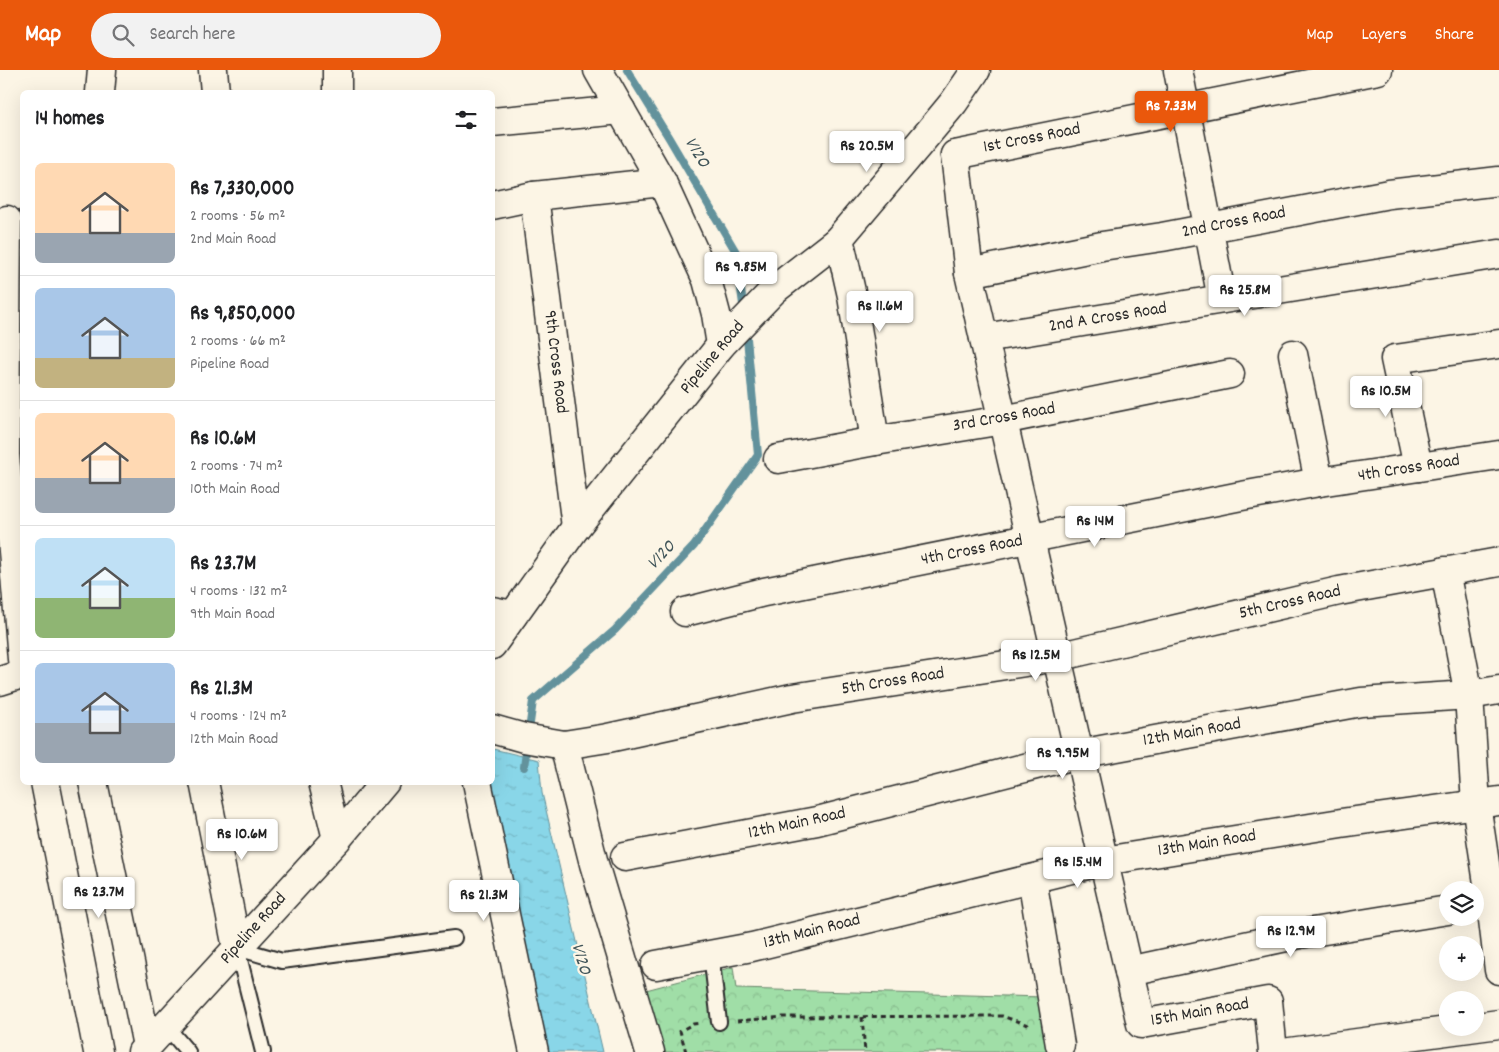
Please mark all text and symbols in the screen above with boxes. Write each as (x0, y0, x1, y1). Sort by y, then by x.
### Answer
search box (91, 13, 441, 58)
text: Map (25, 18, 61, 52)
icon: search (109, 21, 137, 49)
text: Search here (149, 22, 235, 49)
text: Map (1306, 23, 1333, 48)
text: Layers (1361, 23, 1407, 48)
text: Share (1435, 23, 1474, 48)
pin: Rs 7.33M (1119, 90, 1223, 133)
text: Rs 7.33M (1146, 95, 1196, 118)
text: 14 homes (35, 105, 105, 135)
icon: filters (452, 106, 480, 134)
street label: 1st Cross Road (981, 117, 1083, 161)
pin: Rs 20.5M (815, 131, 919, 173)
water label: V120 (676, 132, 717, 175)
text: Rs 20.5M (840, 135, 894, 158)
text: Rs 7,330,000 (190, 175, 294, 205)
icon: home (75, 183, 135, 243)
street label: 2nd Cross Road (1180, 201, 1288, 245)
text: 2 rooms · 56 m² (190, 205, 285, 228)
text: 2nd Main Road (190, 228, 276, 251)
pin: Rs 9.85M (689, 252, 793, 294)
text: Rs 9.85M (715, 256, 767, 279)
pin: Rs 25.8M (1193, 274, 1297, 317)
text: Rs 25.8M (1219, 279, 1271, 302)
pin: Rs 11.6M (828, 290, 932, 333)
text: Rs 11.6M (857, 295, 903, 318)
street label: 2nd A Cross Road (1047, 296, 1169, 340)
text: Rs 9,850,000 (190, 300, 295, 330)
icon: home (75, 308, 135, 368)
street label: 9th Cross Road (536, 309, 574, 415)
street label: Pipeline Road (675, 316, 751, 400)
text: 2 rooms · 66 m² (190, 330, 286, 353)
text: Pipeline Road (190, 353, 269, 376)
pin: Rs 10.5M (1334, 376, 1438, 418)
text: Rs 10.5M (1361, 380, 1411, 403)
street label: 3rd Cross Road (951, 397, 1057, 439)
text: Rs 10.6M (190, 425, 256, 455)
icon: home (75, 433, 135, 493)
street label: 4th Cross Road (1356, 449, 1462, 489)
text: 2 rooms · 74 m² (190, 455, 283, 478)
text: 10th Main Road (190, 478, 280, 501)
pin: Rs 14M (1054, 506, 1136, 548)
text: Rs 14M (1076, 510, 1114, 533)
street label: 4th Cross Road (919, 529, 1025, 573)
water label: V120 (641, 534, 684, 577)
text: Rs 23.7M (190, 550, 256, 580)
icon: home (75, 558, 135, 618)
street label: 5th Cross Road (1237, 579, 1343, 627)
text: 4 rooms · 132 m² (190, 580, 287, 603)
text: 9th Main Road (190, 603, 275, 626)
pin: Rs 12.5M (984, 640, 1088, 682)
text: Rs 12.5M (1012, 644, 1060, 667)
street label: 5th Cross Road (840, 662, 946, 702)
text: Rs 21.3M (190, 675, 253, 705)
icon: home (75, 683, 135, 743)
text: 4 rooms · 124 m² (190, 705, 287, 728)
street label: 12th Main Road (1141, 712, 1243, 754)
text: 12th Main Road (190, 728, 278, 751)
pin: Rs 9.95M (1011, 738, 1115, 780)
text: Rs 9.95M (1037, 742, 1089, 765)
street label: 12th Main Road (746, 801, 848, 847)
pin: Rs 10.6M (190, 818, 294, 861)
text: Rs 10.6M (217, 823, 267, 846)
street label: 13th Main Road (1156, 824, 1258, 864)
pin: Rs 15.4M (1026, 846, 1130, 889)
text: Rs 15.4M (1054, 851, 1102, 874)
pin: Rs 23.7M (47, 876, 151, 919)
pin: Rs 21.3M (432, 880, 536, 922)
text: Rs 23.7M (74, 881, 124, 904)
map controls (1439, 881, 1484, 1036)
button: layers (1439, 881, 1484, 926)
text: Rs 21.3M (460, 884, 508, 907)
street label: Pipeline Road (215, 887, 293, 971)
street label: 13th Main Road (761, 908, 863, 956)
pin: Rs 12.9M (1239, 916, 1343, 958)
text: Rs 12.9M (1267, 920, 1315, 943)
button: + (1439, 936, 1484, 981)
water label: V120 (562, 940, 598, 980)
button: − (1439, 991, 1484, 1036)
street label: 15th Main Road (1149, 992, 1251, 1034)

